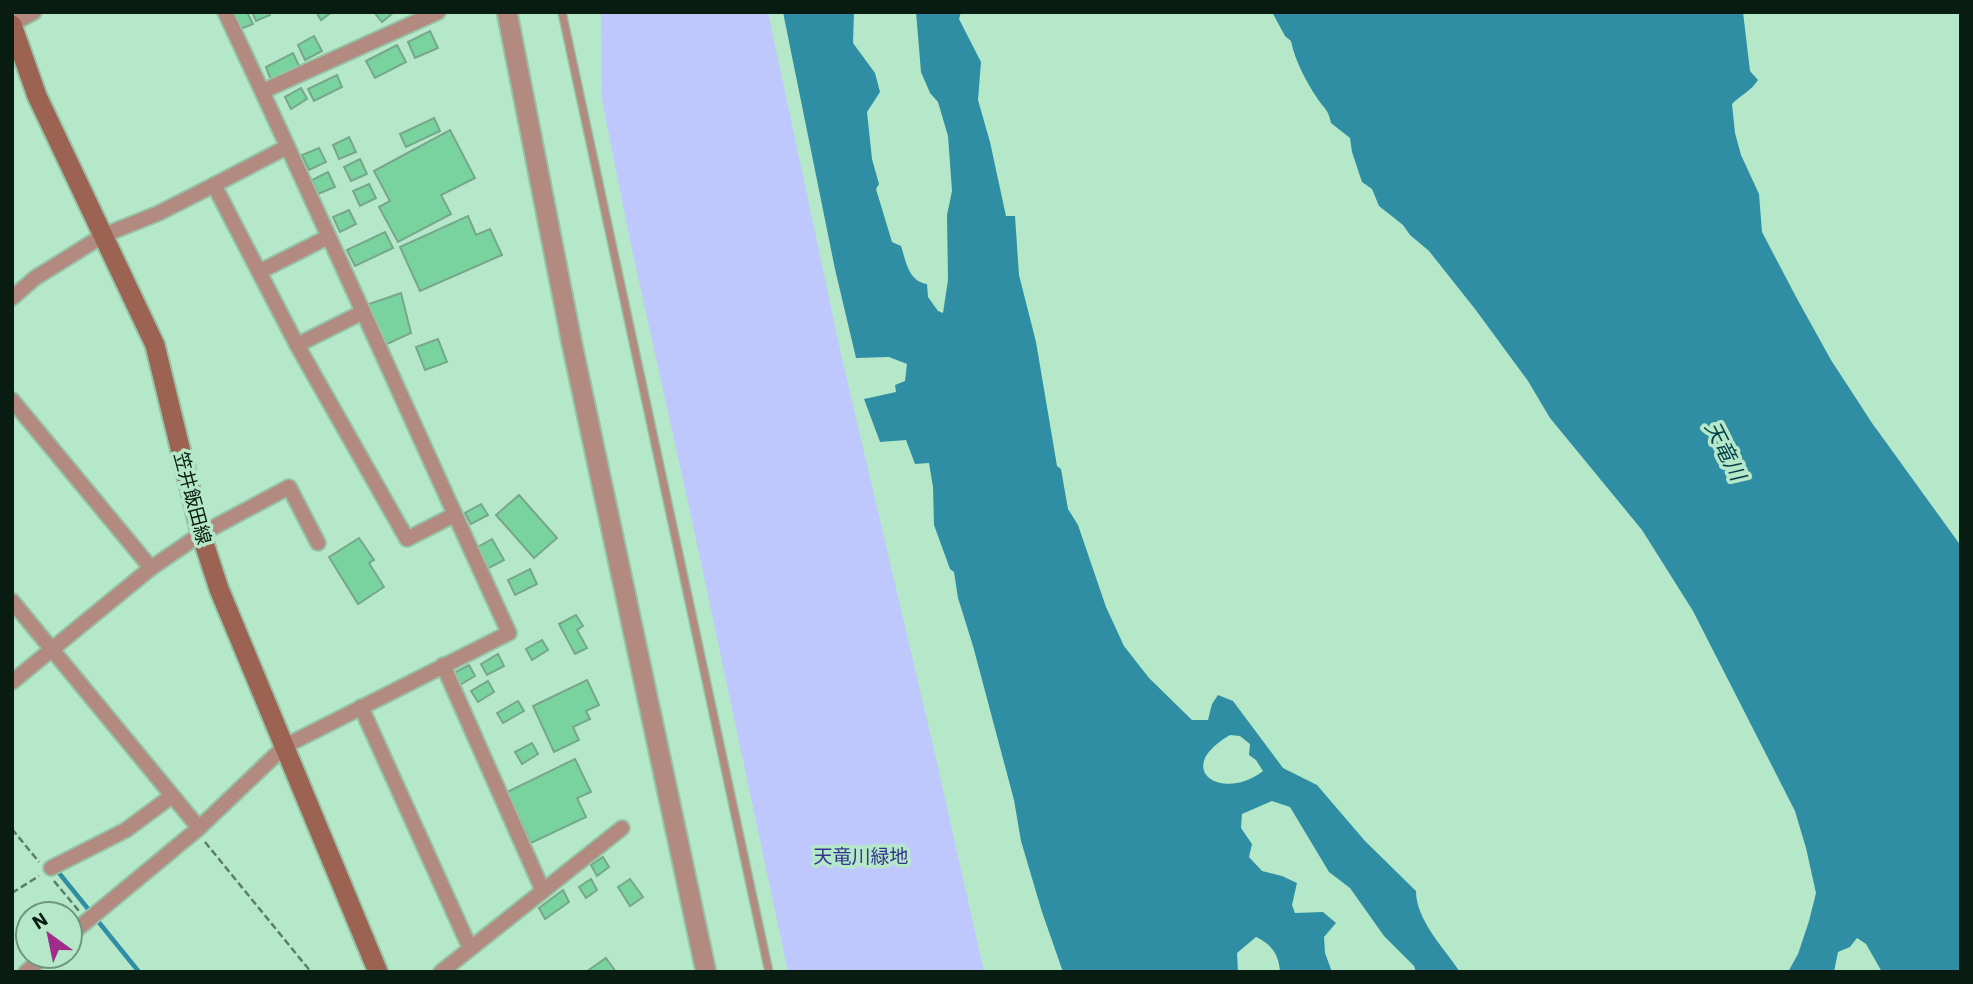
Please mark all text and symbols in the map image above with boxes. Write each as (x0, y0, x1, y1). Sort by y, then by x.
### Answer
water label: 天竜川 (1699, 416, 1754, 487)
street label: 笠井飯田線 (169, 449, 217, 547)
park label: 天竜川緑地 (813, 844, 909, 868)
north arrow (14, 900, 84, 970)
text: N (27, 907, 52, 935)

